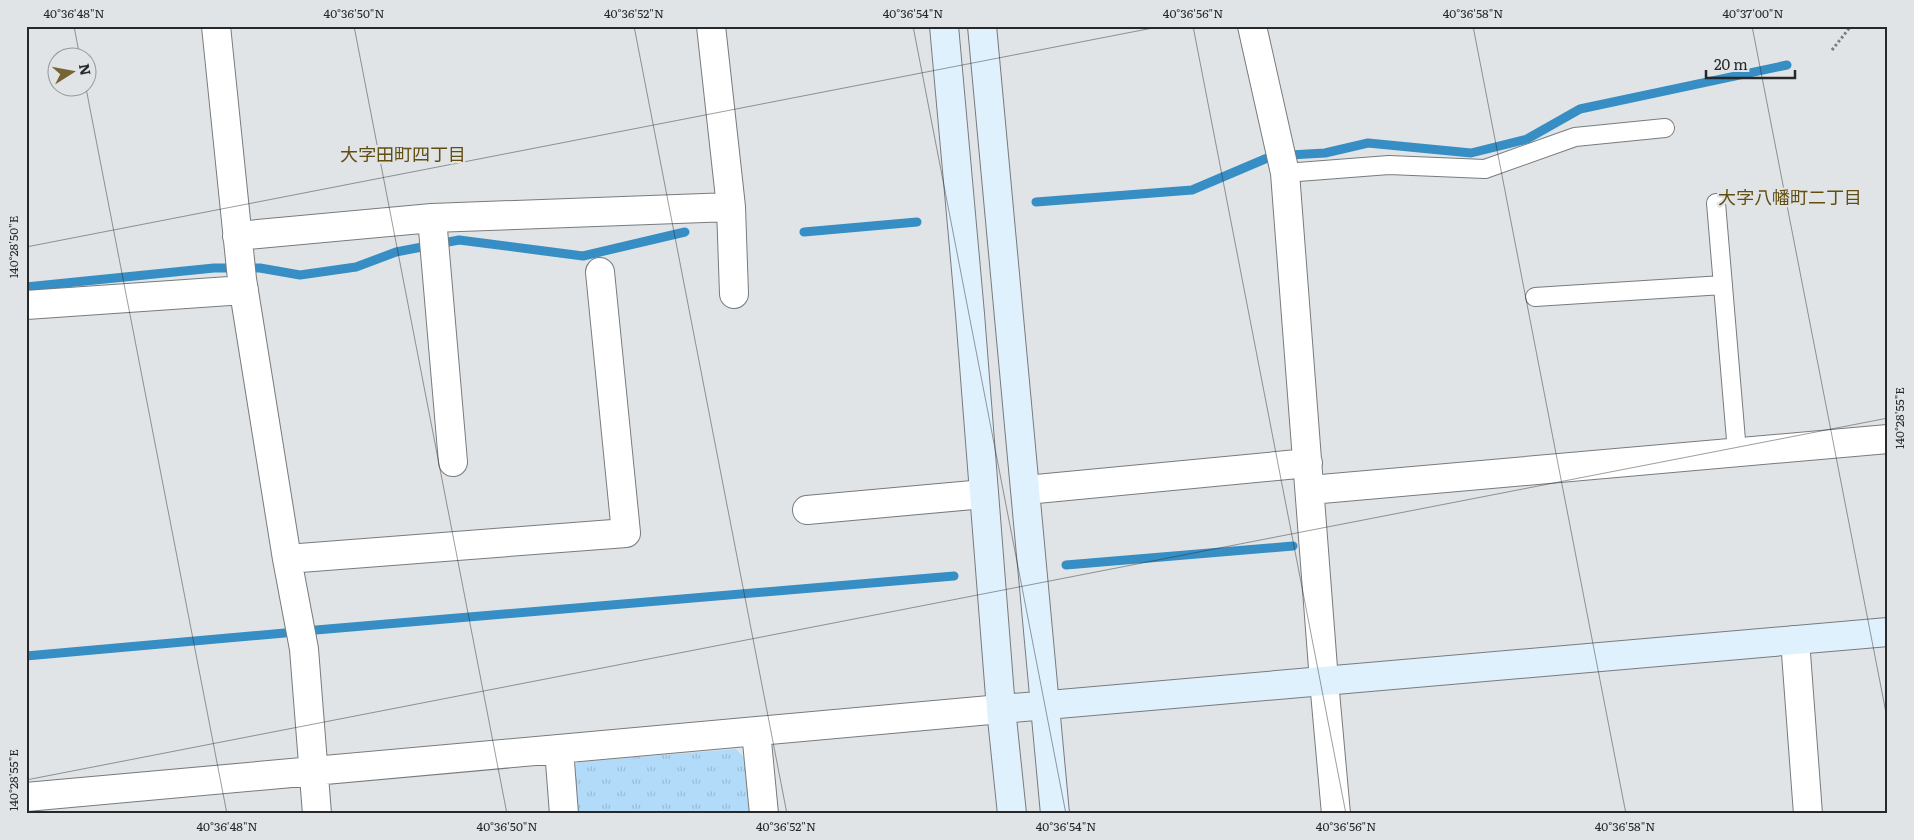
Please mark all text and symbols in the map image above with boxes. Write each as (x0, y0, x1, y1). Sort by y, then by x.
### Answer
text: 40°36'48"N (43, 4, 105, 22)
text: 40°36'50"N (324, 4, 384, 22)
text: 40°36'52"N (604, 4, 664, 22)
text: 40°36'54"N (883, 4, 943, 22)
text: 40°36'56"N (1163, 4, 1223, 22)
text: 40°36'58"N (1443, 4, 1503, 22)
text: 40°37'00"N (1722, 4, 1784, 22)
north arrow (48, 48, 98, 98)
scale bar (1706, 48, 1795, 80)
text: 20 m (1714, 52, 1748, 75)
text: N (75, 62, 97, 77)
district label: 大字田町四丁目 (340, 140, 466, 167)
district label: 大字八幡町二丁目 (1718, 183, 1862, 210)
text: 140°28'50"E (4, 215, 22, 278)
text: 140°28'55"E (1890, 387, 1908, 449)
text: 140°28'55"E (4, 749, 22, 811)
text: 40°36'48"N (196, 817, 258, 835)
text: 40°36'50"N (477, 817, 537, 835)
text: 40°36'52"N (756, 817, 816, 835)
text: 40°36'54"N (1036, 817, 1096, 835)
text: 40°36'56"N (1316, 817, 1376, 835)
text: 40°36'58"N (1595, 817, 1655, 835)

